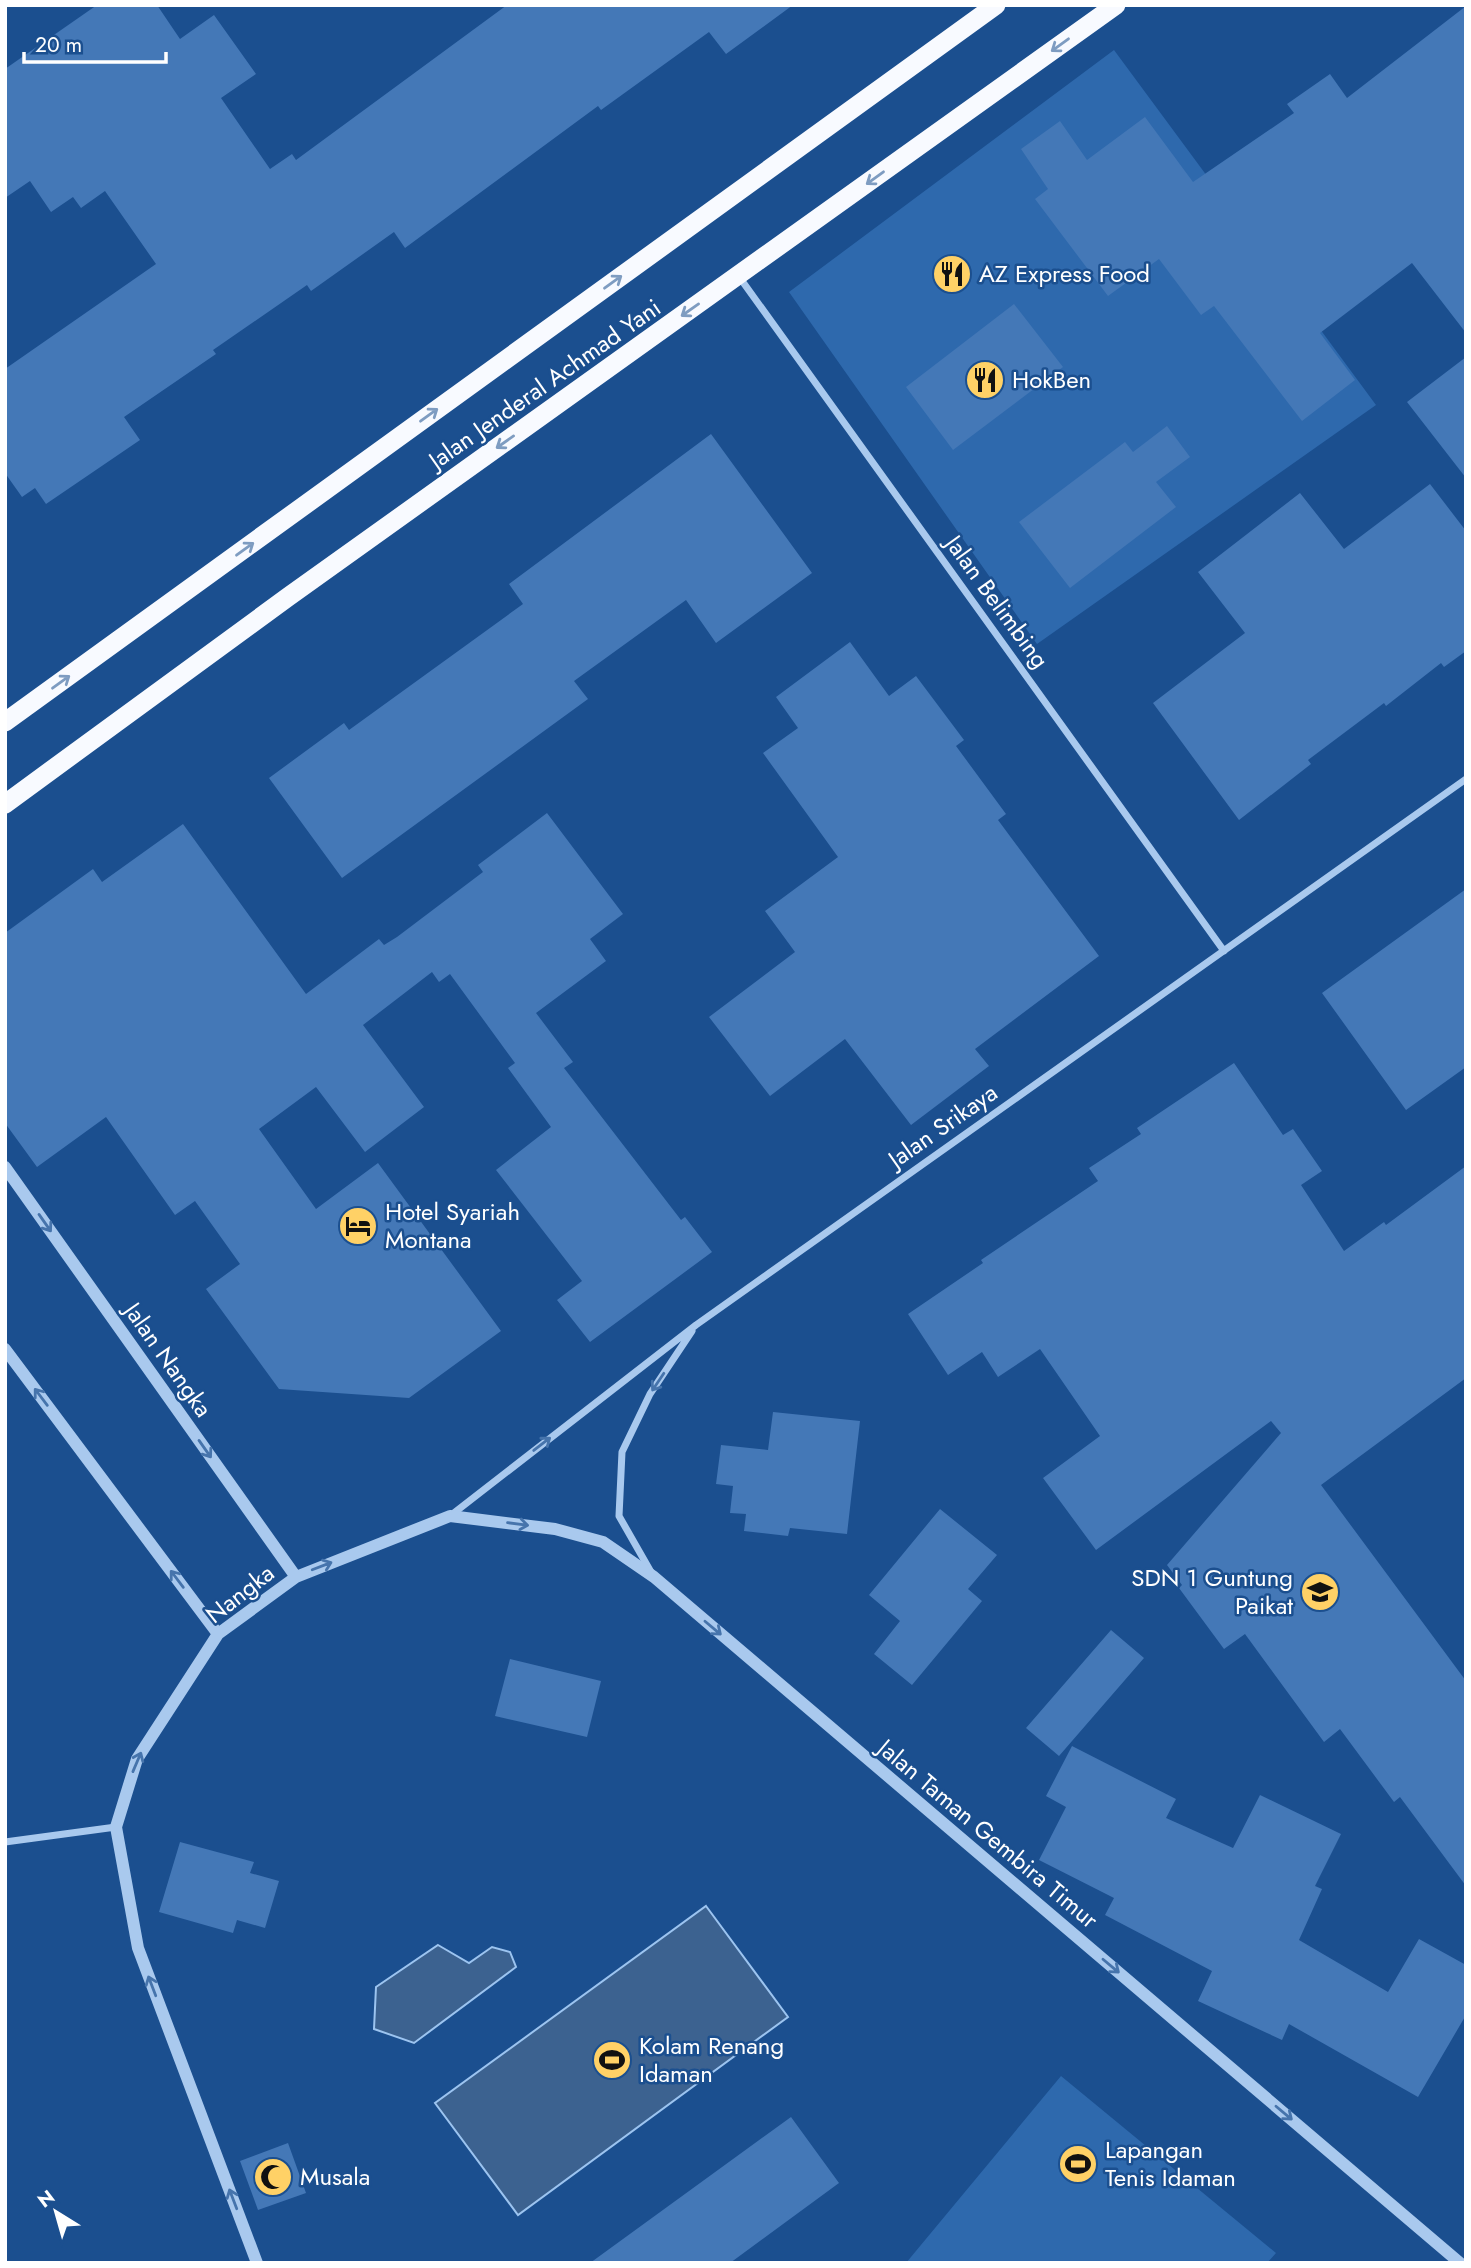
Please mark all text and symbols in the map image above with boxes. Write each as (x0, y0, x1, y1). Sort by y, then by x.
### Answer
scale bar (24, 21, 166, 65)
text: 20 m (35, 30, 82, 60)
one-way arrow (1051, 38, 1070, 52)
one-way arrow (866, 171, 885, 185)
restaurant icon: AZ Express Food (931, 253, 973, 295)
place label: AZ Express Food (979, 256, 1150, 291)
one-way arrow (603, 275, 622, 289)
street label: Jalan Jenderal Achmad Yani (419, 290, 668, 479)
one-way arrow (681, 302, 700, 317)
restaurant icon: HokBen (964, 359, 1006, 401)
place label: HokBen (1012, 362, 1091, 397)
one-way arrow (419, 408, 438, 422)
one-way arrow (496, 435, 515, 449)
street label: Jalan Belimbing (935, 526, 1058, 675)
one-way arrow (235, 541, 254, 556)
one-way arrow (51, 675, 70, 690)
street label: Jalan Srikaya (879, 1075, 1004, 1178)
place label: Hotel Syariah Montana (385, 1194, 520, 1257)
hotel icon: Hotel Syariah Montana (337, 1205, 379, 1247)
one-way arrow (38, 1213, 52, 1232)
street label: Jalan Nangka (114, 1293, 221, 1424)
one-way arrow (651, 1371, 665, 1391)
one-way arrow (34, 1388, 48, 1407)
one-way arrow (533, 1437, 551, 1452)
one-way arrow (198, 1439, 212, 1458)
one-way arrow (506, 1518, 529, 1531)
street label: Nangka (198, 1556, 281, 1632)
one-way arrow (310, 1559, 332, 1572)
place label: SDN 1 Guntung Paikat (1131, 1560, 1293, 1623)
one-way arrow (170, 1570, 185, 1589)
school or university icon: SDN 1 Guntung Paikat (1299, 1571, 1341, 1613)
one-way arrow (704, 1620, 722, 1636)
street label: Jalan Taman Gembira Timur (868, 1729, 1107, 1937)
one-way arrow (131, 1752, 144, 1773)
one-way arrow (1101, 1958, 1119, 1974)
one-way arrow (145, 1976, 157, 1998)
place label: Kolam Renang Idaman (639, 2028, 784, 2091)
sports icon: Kolam Renang Idaman (591, 2039, 633, 2081)
one-way arrow (1275, 2105, 1293, 2121)
place label: Lapangan Tenis Idaman (1105, 2132, 1236, 2195)
sports icon: Lapangan Tenis Idaman (1057, 2143, 1099, 2185)
mosque icon: Musala (252, 2156, 294, 2198)
place label: Musala (300, 2159, 370, 2194)
north arrow (21, 2177, 91, 2247)
text: N (32, 2183, 60, 2214)
one-way arrow (225, 2188, 238, 2210)

